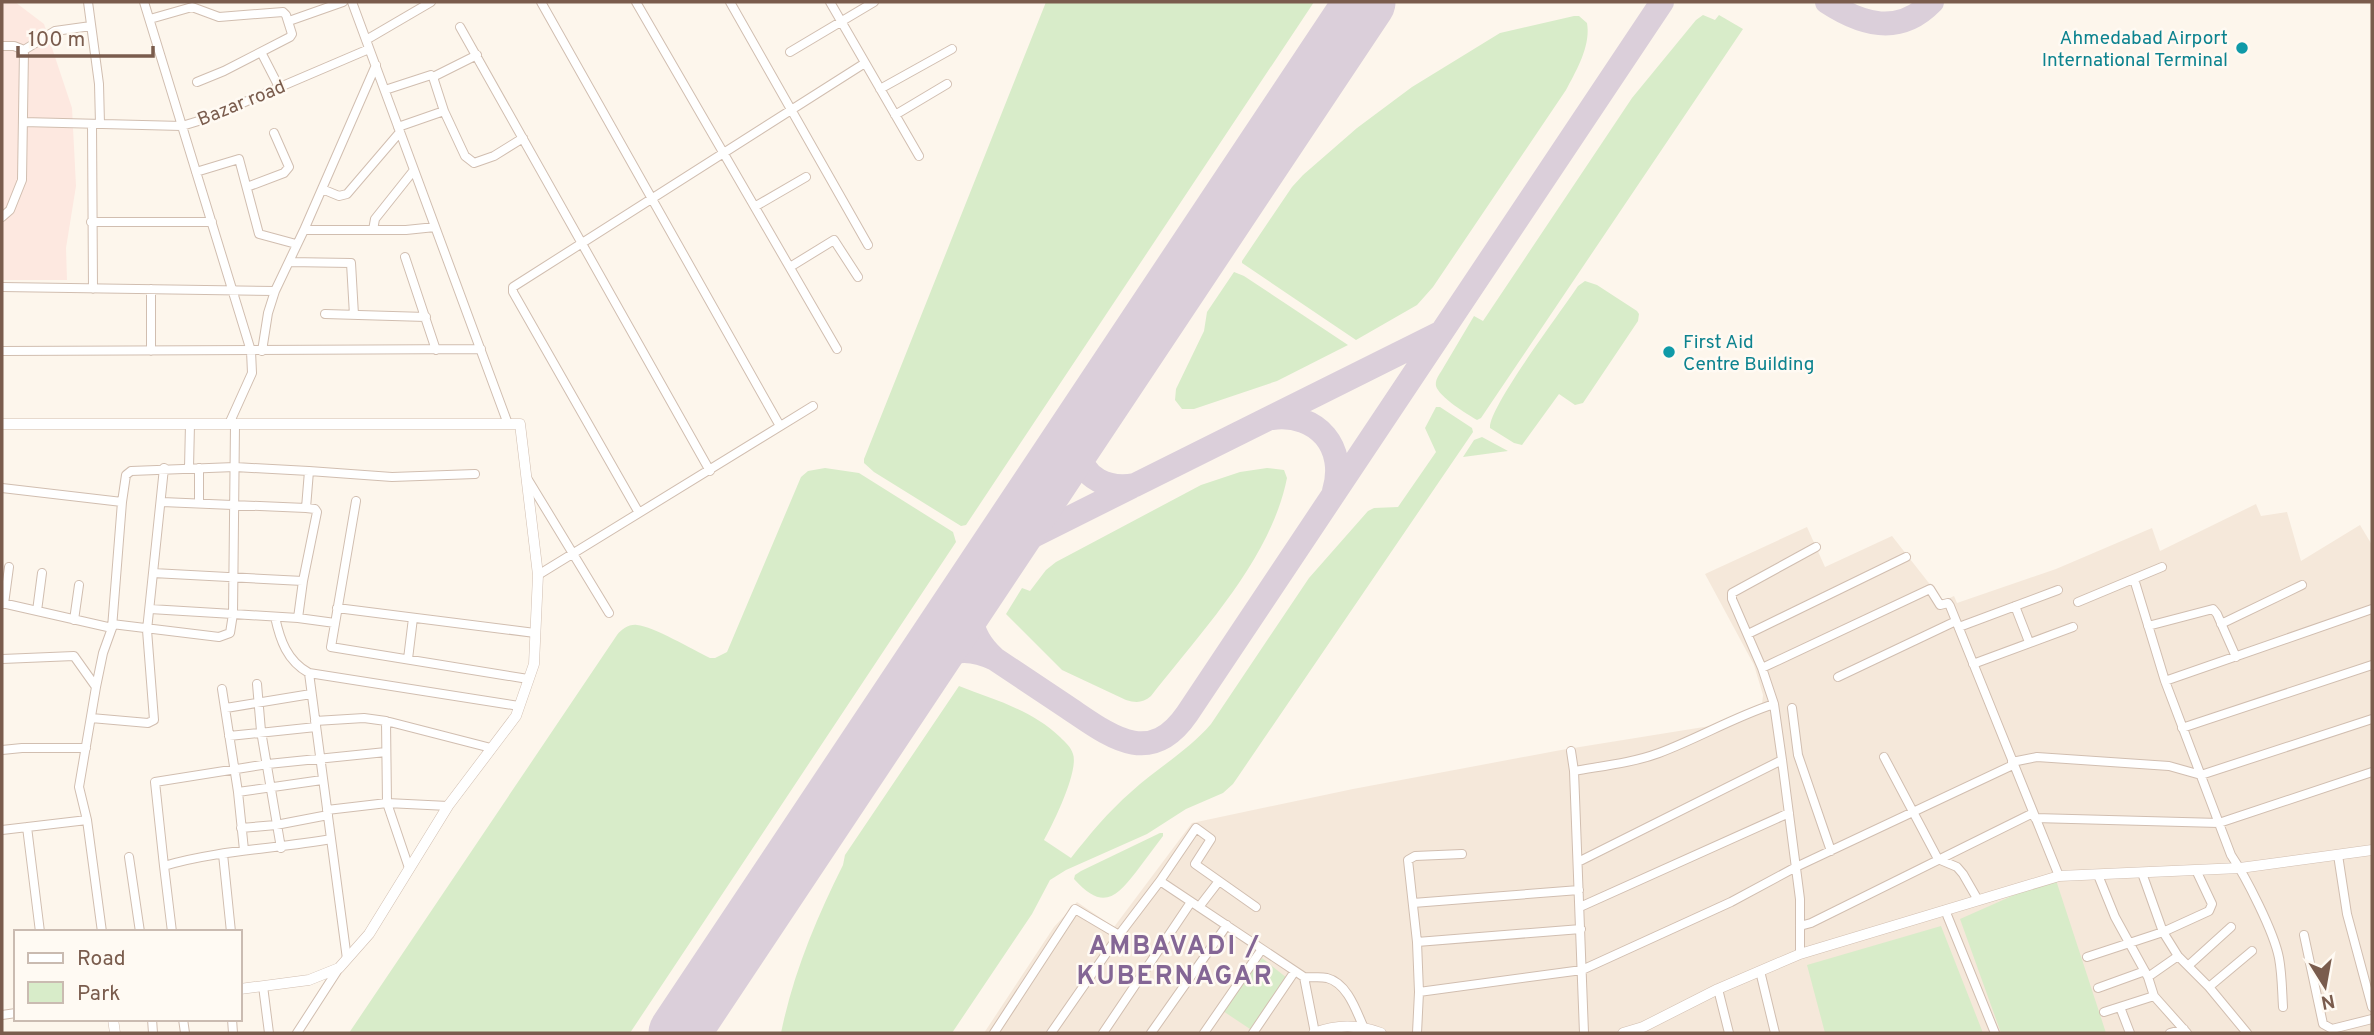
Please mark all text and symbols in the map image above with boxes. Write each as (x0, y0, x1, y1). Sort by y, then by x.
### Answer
scale bar (18, 14, 152, 58)
text: 100 m (28, 27, 85, 54)
place label: Ahmedabad Airport International Terminal (2042, 27, 2228, 73)
marker: Ahmedabad Airport International Terminal (2234, 40, 2250, 56)
street label: Bazar road (194, 75, 289, 132)
place label: First Aid Centre Building (1683, 331, 1814, 377)
marker: First Aid Centre Building (1661, 344, 1677, 360)
legend (14, 930, 242, 1021)
district label: AMBAVADI / KUBERNAGAR (1076, 931, 1274, 994)
text: Road (77, 946, 126, 973)
north arrow (2290, 951, 2360, 1021)
text: Park (77, 981, 120, 1008)
text: N (2319, 988, 2337, 1014)

